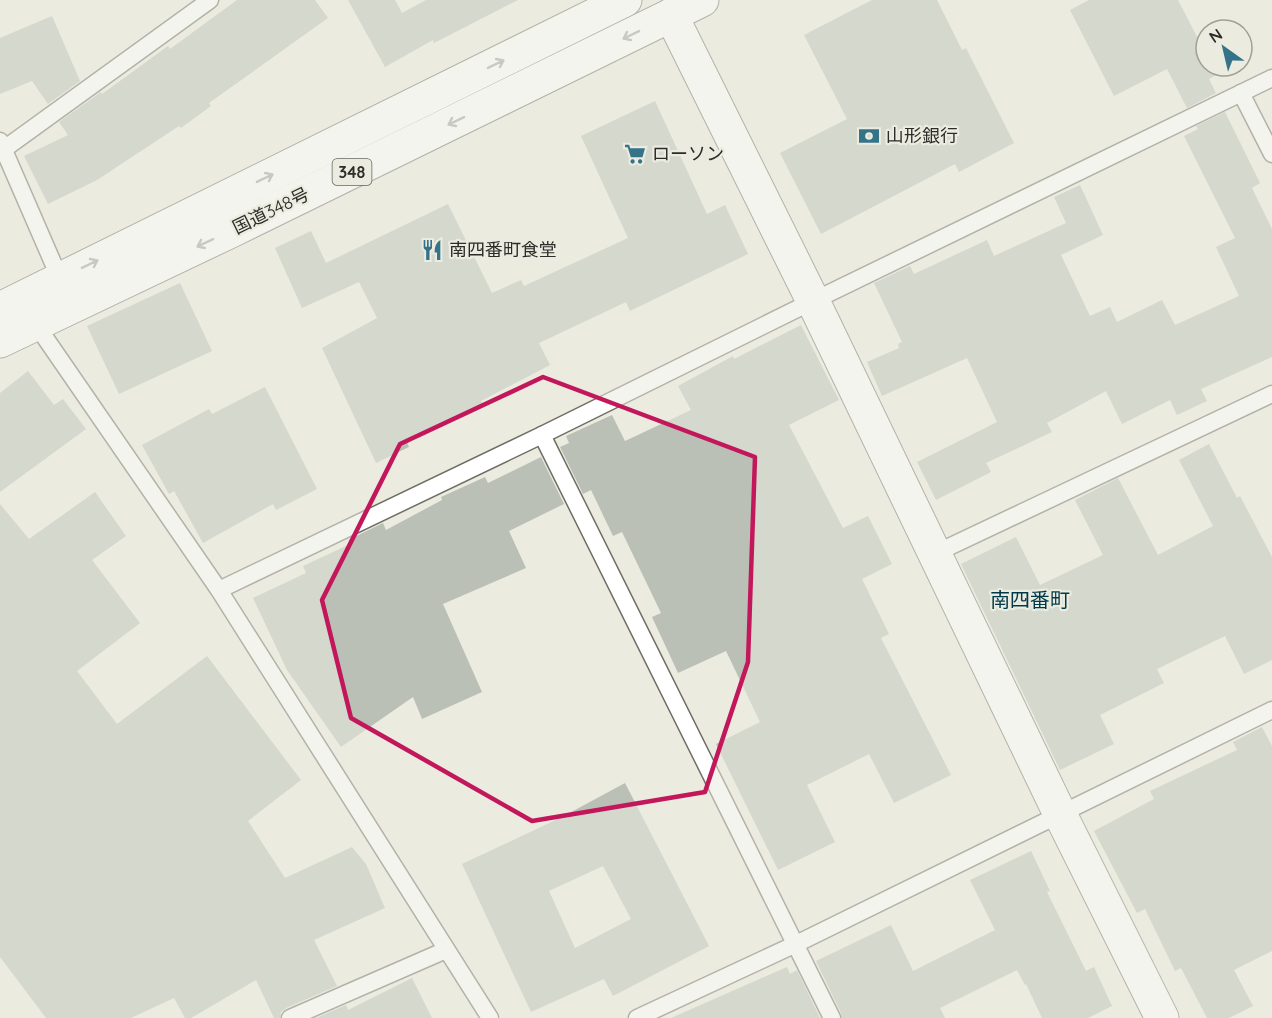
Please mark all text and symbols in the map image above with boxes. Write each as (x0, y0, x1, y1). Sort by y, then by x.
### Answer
north arrow (1194, 18, 1254, 78)
text: N (1205, 24, 1226, 47)
one-way arrow (622, 29, 640, 41)
one-way arrow (487, 57, 505, 69)
one-way arrow (447, 115, 465, 127)
bank icon: 山形銀行 (857, 124, 881, 148)
place label: 山形銀行 (886, 124, 958, 147)
supermarket icon: ローソン (623, 142, 647, 166)
place label: ローソン (652, 142, 724, 165)
road number: 348 (332, 159, 372, 185)
one-way arrow (255, 172, 273, 183)
street label: 国道348号 (229, 182, 313, 239)
one-way arrow (196, 238, 214, 250)
restaurant icon: 南四番町食堂 (420, 238, 444, 262)
place label: 南四番町食堂 (449, 238, 557, 261)
one-way arrow (81, 258, 99, 270)
district label: 南四番町 (990, 587, 1070, 612)

